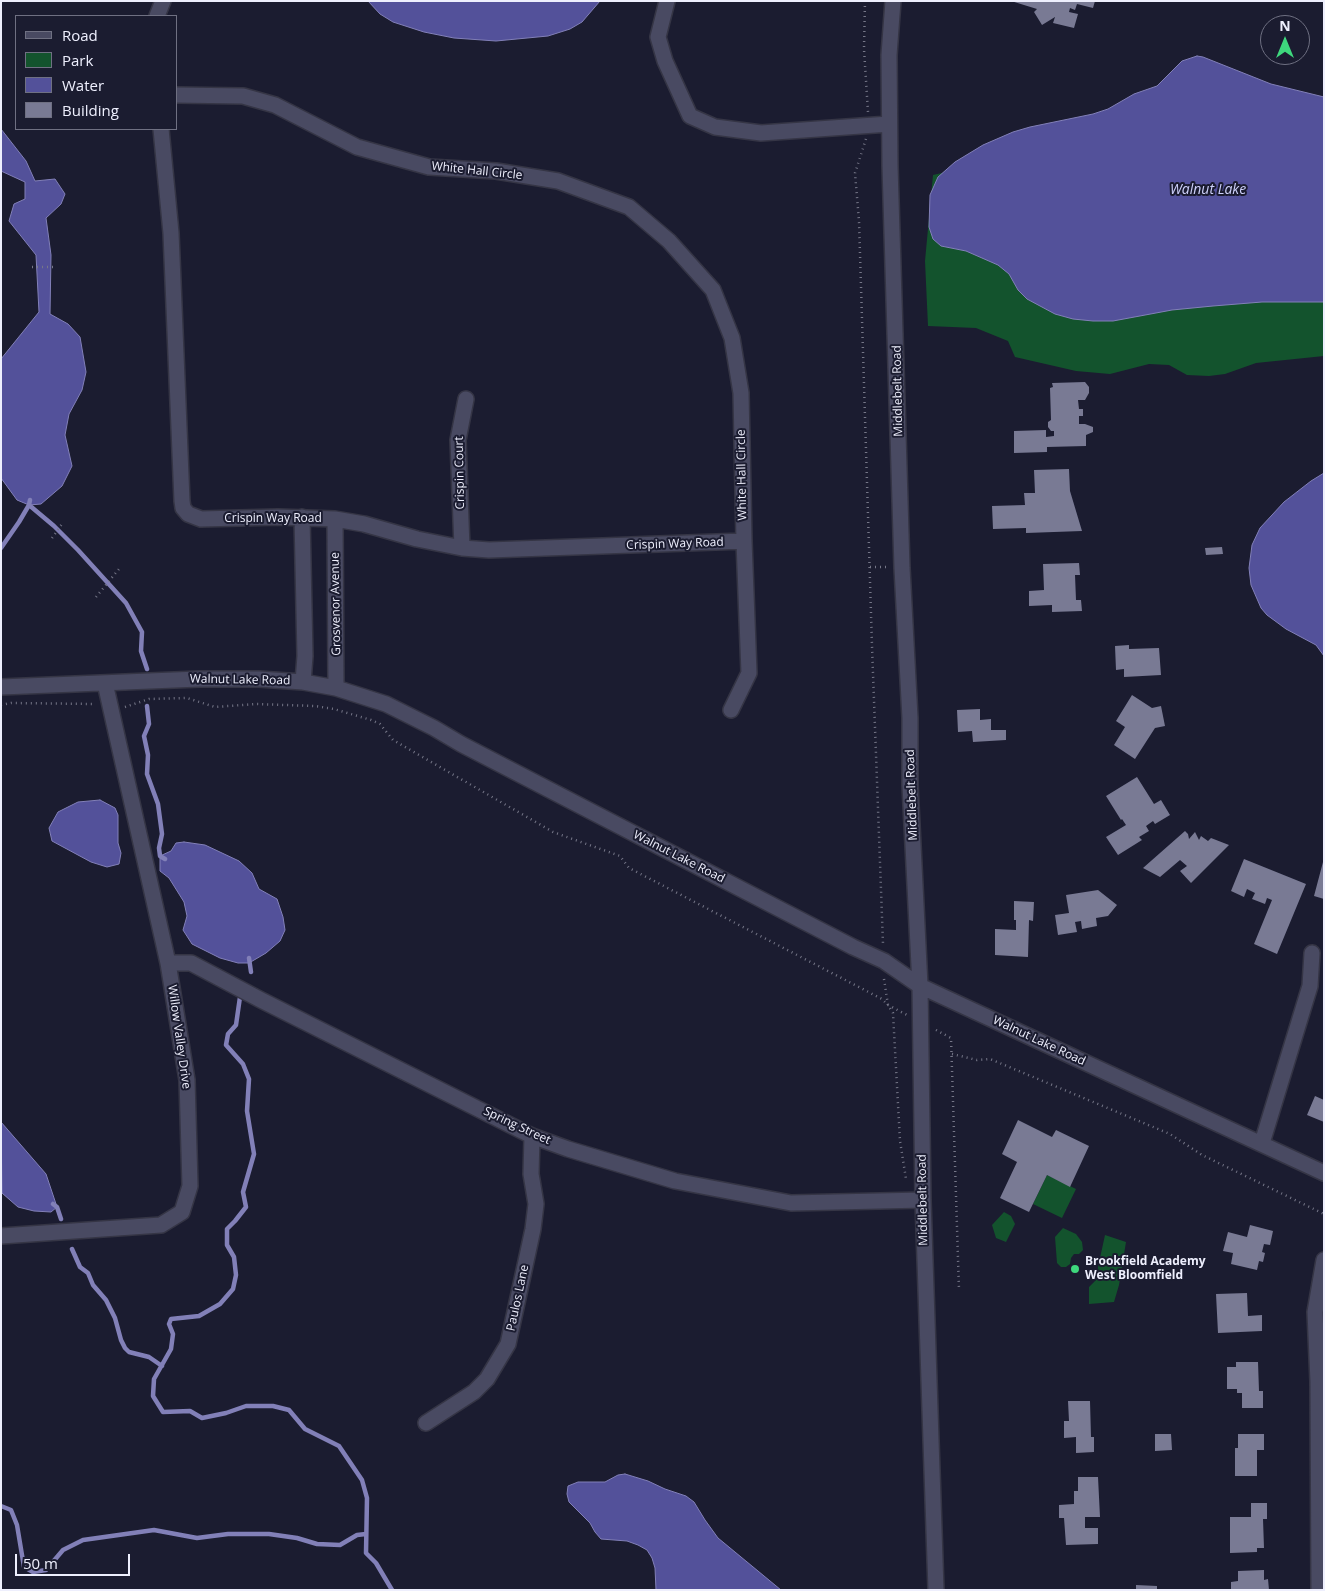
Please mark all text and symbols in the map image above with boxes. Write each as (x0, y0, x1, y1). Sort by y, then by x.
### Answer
legend (15, 15, 178, 130)
north arrow (1260, 15, 1310, 65)
text: N (1279, 16, 1291, 35)
text: Road (62, 25, 98, 45)
text: Park (62, 50, 93, 70)
text: Water (62, 75, 104, 95)
text: Building (62, 100, 119, 120)
street label: White Hall Circle (431, 159, 523, 183)
water label: Walnut Lake (1170, 182, 1246, 198)
street label: Middlebelt Road (890, 345, 906, 437)
street label: White Hall Circle (734, 429, 750, 521)
street label: Crispin Court (452, 436, 468, 510)
street label: Crispin Way Road (224, 512, 322, 526)
street label: Crispin Way Road (626, 535, 724, 553)
street label: Grosvenor Avenue (328, 552, 344, 656)
street label: Walnut Lake Road (190, 672, 290, 688)
street label: Middlebelt Road (903, 749, 921, 841)
street label: Walnut Lake Road (631, 828, 727, 886)
street label: Willow Valley Drive (165, 984, 193, 1090)
street label: Walnut Lake Road (990, 1013, 1088, 1069)
street label: Spring Street (481, 1104, 553, 1148)
street label: Middlebelt Road (915, 1154, 931, 1246)
place label: Brookfield Academy West Bloomfield (1085, 1255, 1206, 1283)
marker: Brookfield Academy West Bloomfield (1069, 1263, 1081, 1275)
street label: Paulos Lane (504, 1264, 532, 1332)
scale bar (18, 1544, 132, 1576)
text: 50 m (23, 1553, 58, 1573)

